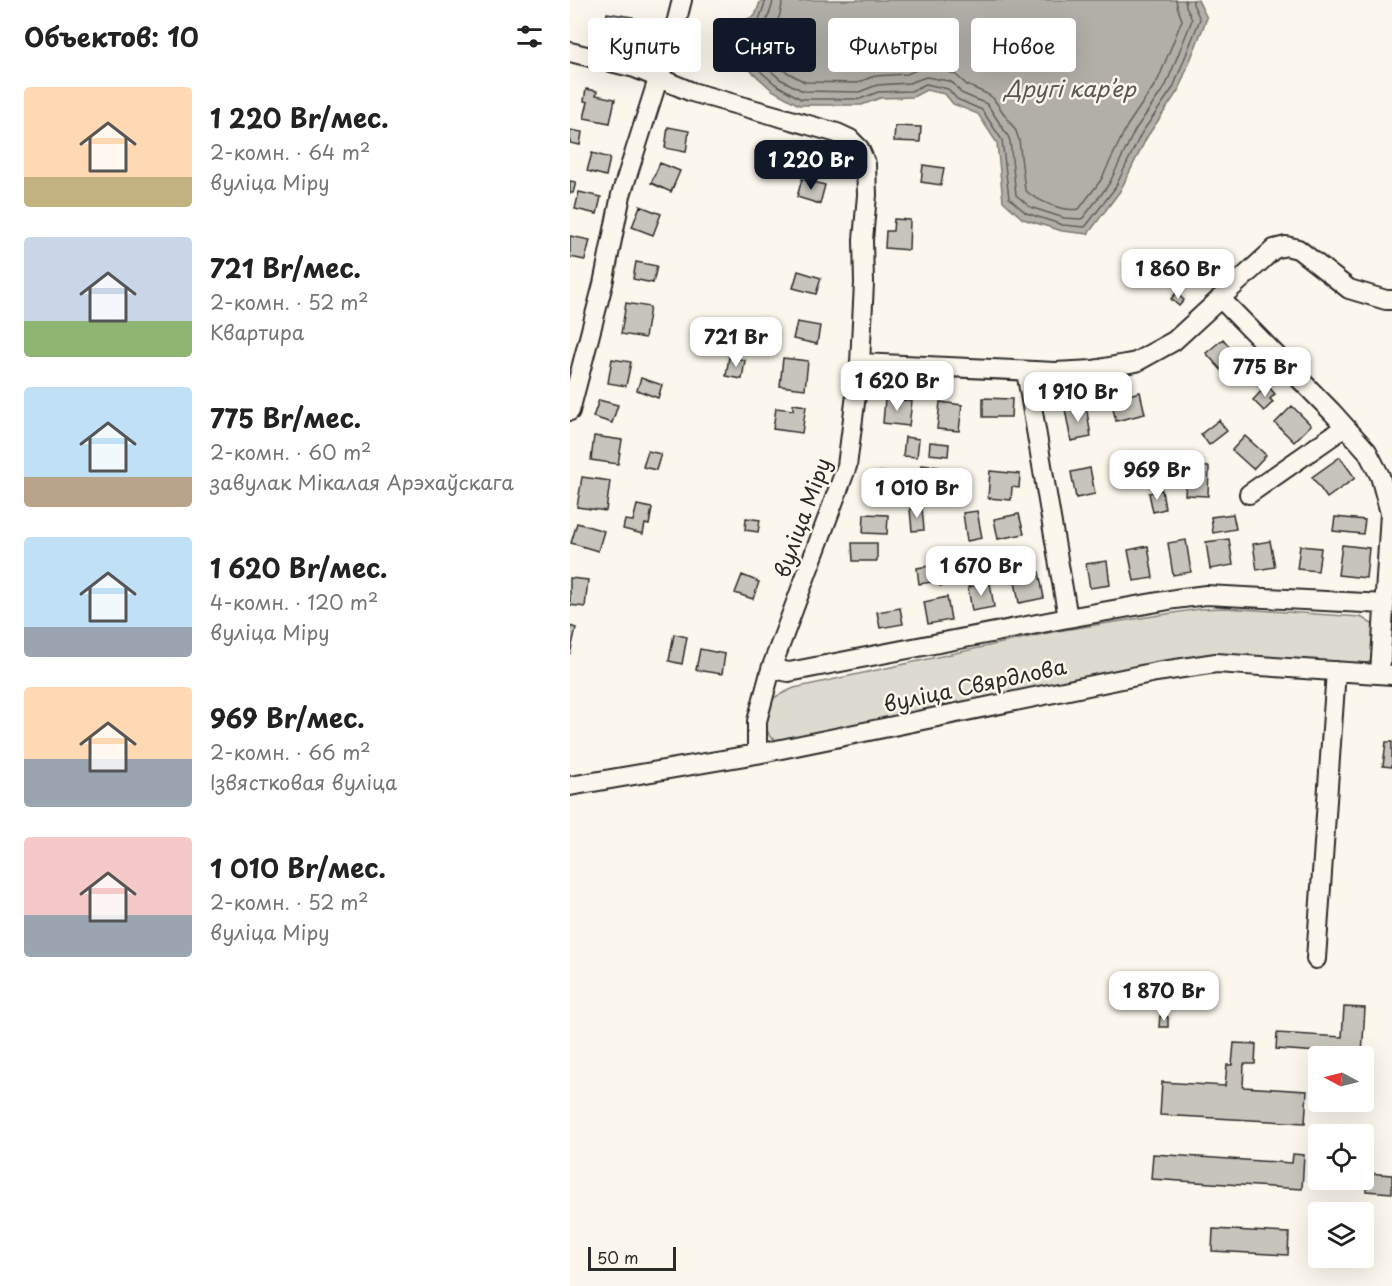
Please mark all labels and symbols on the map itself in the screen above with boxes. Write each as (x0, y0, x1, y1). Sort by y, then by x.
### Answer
water label: Другі карʼер (1002, 71, 1137, 104)
pin: 1 220 Br (749, 140, 873, 191)
pin: 1 860 Br (1116, 249, 1240, 300)
pin: 721 Br (687, 317, 785, 368)
pin: 775 Br (1216, 347, 1314, 398)
pin: 1 620 Br (835, 361, 959, 412)
pin: 1 910 Br (1016, 372, 1140, 423)
pin: 969 Br (1108, 450, 1206, 501)
street label: вуліца Міру (765, 453, 838, 582)
pin: 1 010 Br (855, 468, 979, 519)
pin: 1 670 Br (919, 546, 1043, 597)
street label: вуліца Свярдлова (880, 649, 1069, 719)
pin: 1 870 Br (1102, 971, 1226, 1022)
north arrow (1308, 1046, 1374, 1112)
scale bar (588, 1244, 676, 1272)

